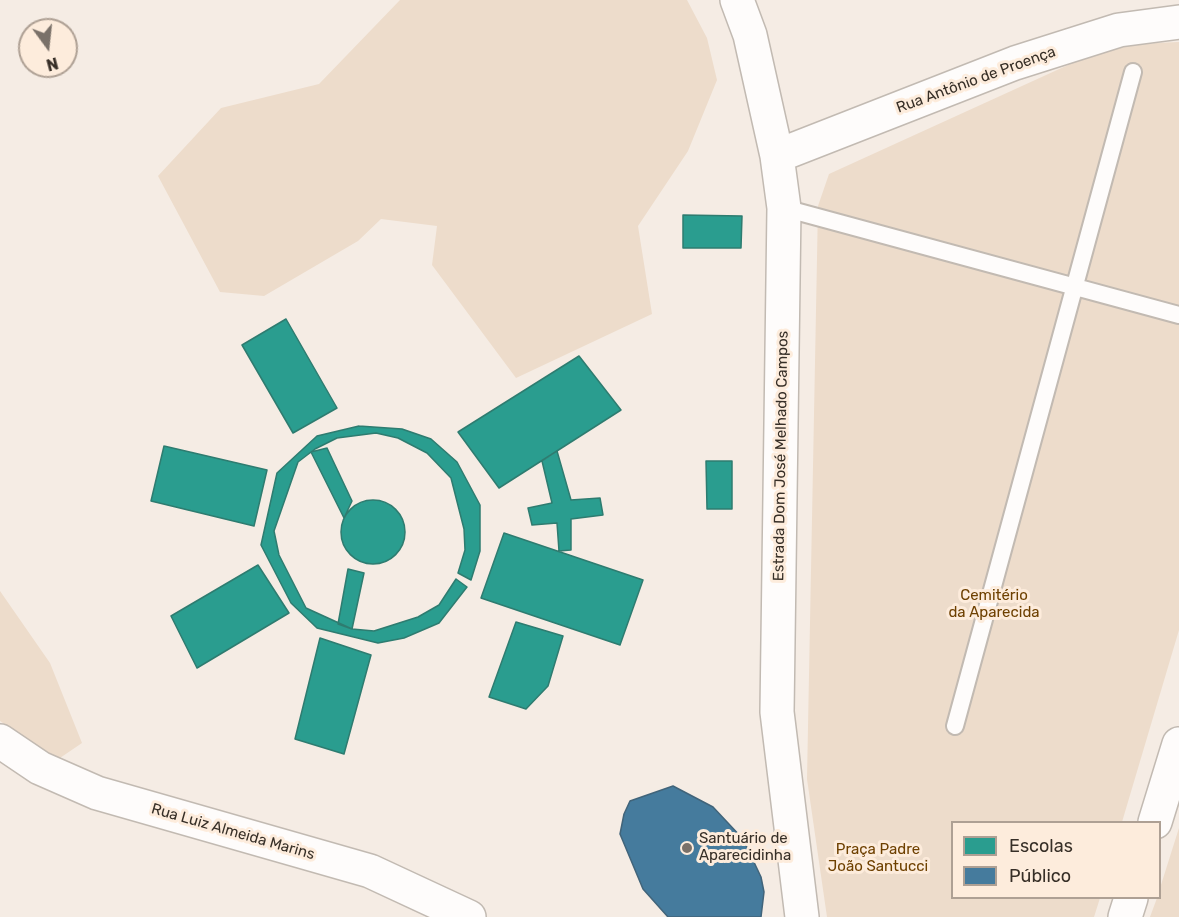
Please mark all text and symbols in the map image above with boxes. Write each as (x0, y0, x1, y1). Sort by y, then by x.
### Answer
north arrow (18, 18, 78, 78)
street label: Rua Antônio de Proença (894, 43, 1058, 117)
text: N (44, 53, 60, 75)
street label: Estrada Dom José Melhado Campos (770, 331, 792, 581)
park label: Cemitério da Aparecida (948, 587, 1040, 622)
street label: Rua Luiz Almeida Marins (149, 800, 317, 864)
legend (951, 821, 1161, 899)
place label: Santuário de Aparecidinha (699, 830, 791, 865)
text: Escolas (1009, 835, 1073, 857)
marker: Santuário de Aparecidinha (680, 841, 694, 855)
park label: Praça Padre João Santucci (828, 841, 928, 876)
text: Público (1009, 865, 1071, 887)

